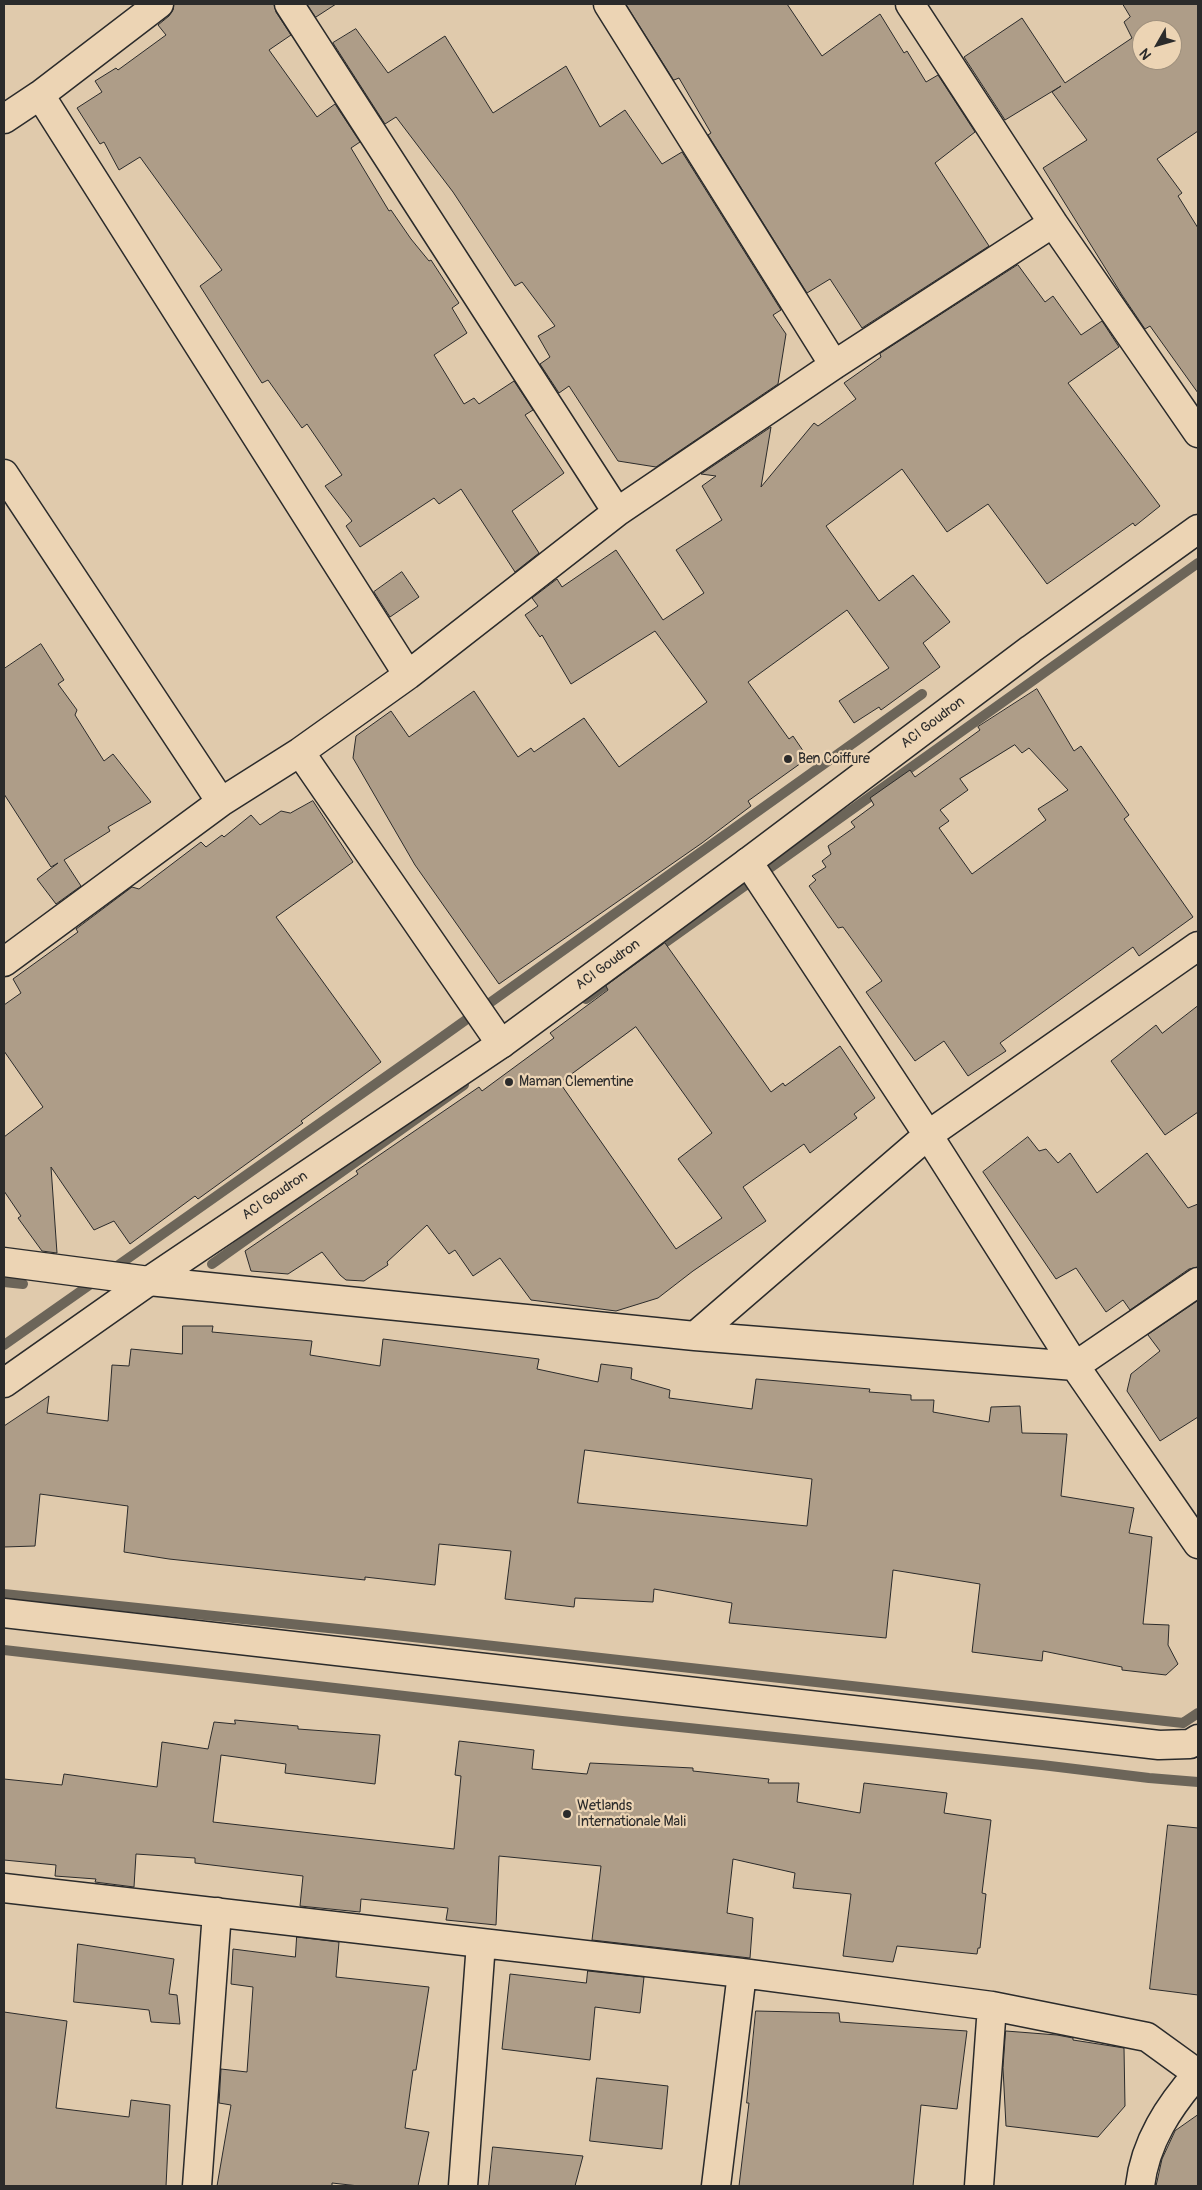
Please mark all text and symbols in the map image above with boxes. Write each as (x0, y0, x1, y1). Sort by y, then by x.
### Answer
north arrow (1132, 20, 1182, 70)
text: N (1136, 45, 1155, 63)
street label: ACI Goudron (898, 694, 968, 752)
place label: Ben Coiffure (798, 751, 870, 767)
marker: Ben Coiffure (782, 753, 794, 765)
street label: ACI Goudron (573, 936, 643, 994)
place label: Maman Clementine (519, 1074, 633, 1090)
marker: Maman Clementine (503, 1076, 515, 1088)
street label: ACI Goudron (239, 1168, 311, 1224)
place label: Wetlands Internationale Mali (577, 1798, 686, 1830)
marker: Wetlands Internationale Mali (561, 1808, 573, 1820)

